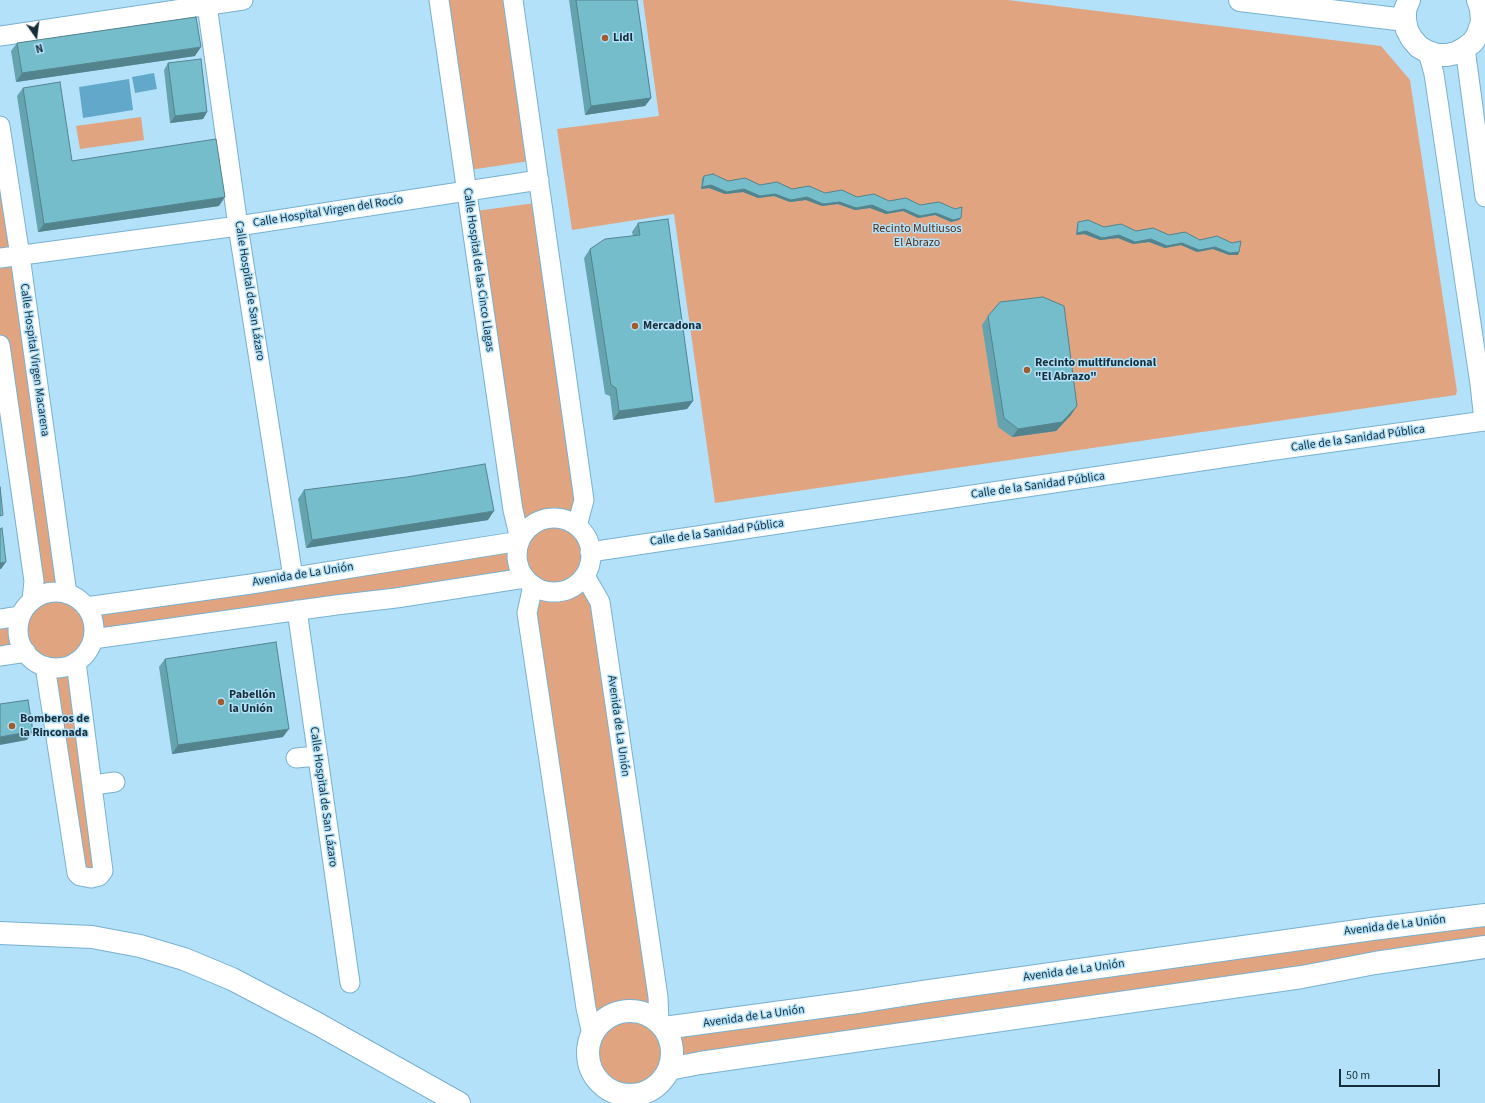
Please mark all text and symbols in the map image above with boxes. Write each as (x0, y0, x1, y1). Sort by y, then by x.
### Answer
north arrow (16, 16, 56, 56)
place label: Lidl (613, 31, 633, 45)
marker: Lidl (600, 33, 610, 43)
text: N (34, 40, 44, 56)
street label: Calle Hospital de las Cinco Llagas (459, 187, 497, 353)
street label: Calle Hospital Virgen del Rocío (252, 193, 404, 231)
street label: Calle Hospital de San Lázaro (231, 220, 267, 362)
park label: Recinto Multiusos El Abrazo (873, 222, 961, 250)
street label: Calle Hospital Virgen Macarena (16, 283, 52, 437)
place label: Mercadona (643, 319, 702, 333)
marker: Mercadona (630, 321, 640, 331)
place label: Recinto multifuncional "El Abrazo" (1035, 356, 1156, 384)
marker: Recinto multifuncional "El Abrazo" (1022, 365, 1032, 375)
street label: Calle de la Sanidad Pública (1290, 422, 1426, 456)
street label: Calle de la Sanidad Pública (970, 469, 1106, 503)
street label: Calle de la Sanidad Pública (649, 516, 785, 550)
street label: Avenida de La Unión (251, 560, 355, 590)
street label: Avenida de La Unión (604, 674, 632, 778)
place label: Pabellón la Unión (229, 688, 276, 716)
marker: Pabellón la Unión (216, 697, 226, 707)
place label: Bomberos de la Rinconada (20, 712, 89, 740)
marker: Bomberos de la Rinconada (7, 721, 17, 731)
street label: Calle Hospital de San Lázaro (306, 726, 340, 868)
street label: Avenida de La Unión (1343, 913, 1447, 939)
street label: Avenida de La Unión (1022, 957, 1126, 985)
street label: Avenida de La Unión (702, 1003, 806, 1031)
scale bar (1341, 1061, 1442, 1087)
text: 50 m (1346, 1067, 1370, 1084)

